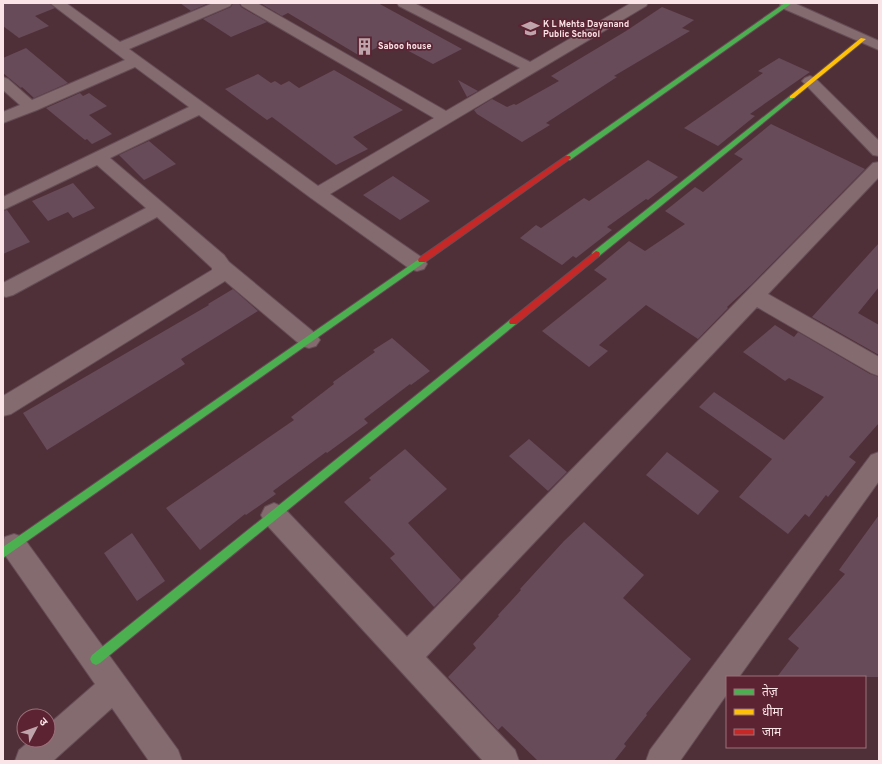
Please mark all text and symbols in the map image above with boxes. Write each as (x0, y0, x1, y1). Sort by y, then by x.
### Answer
school or university icon: K L Mehta Dayanand Public School (520, 19, 540, 39)
place label: K L Mehta Dayanand Public School (543, 19, 629, 40)
building icon: Saboo house (355, 36, 375, 56)
place label: Saboo house (378, 41, 431, 52)
legend (726, 676, 866, 748)
text: तेज़ (762, 684, 779, 701)
text: धीमा (762, 704, 784, 721)
north arrow (16, 708, 56, 748)
text: उ (35, 715, 51, 730)
text: जाम (762, 725, 782, 741)

